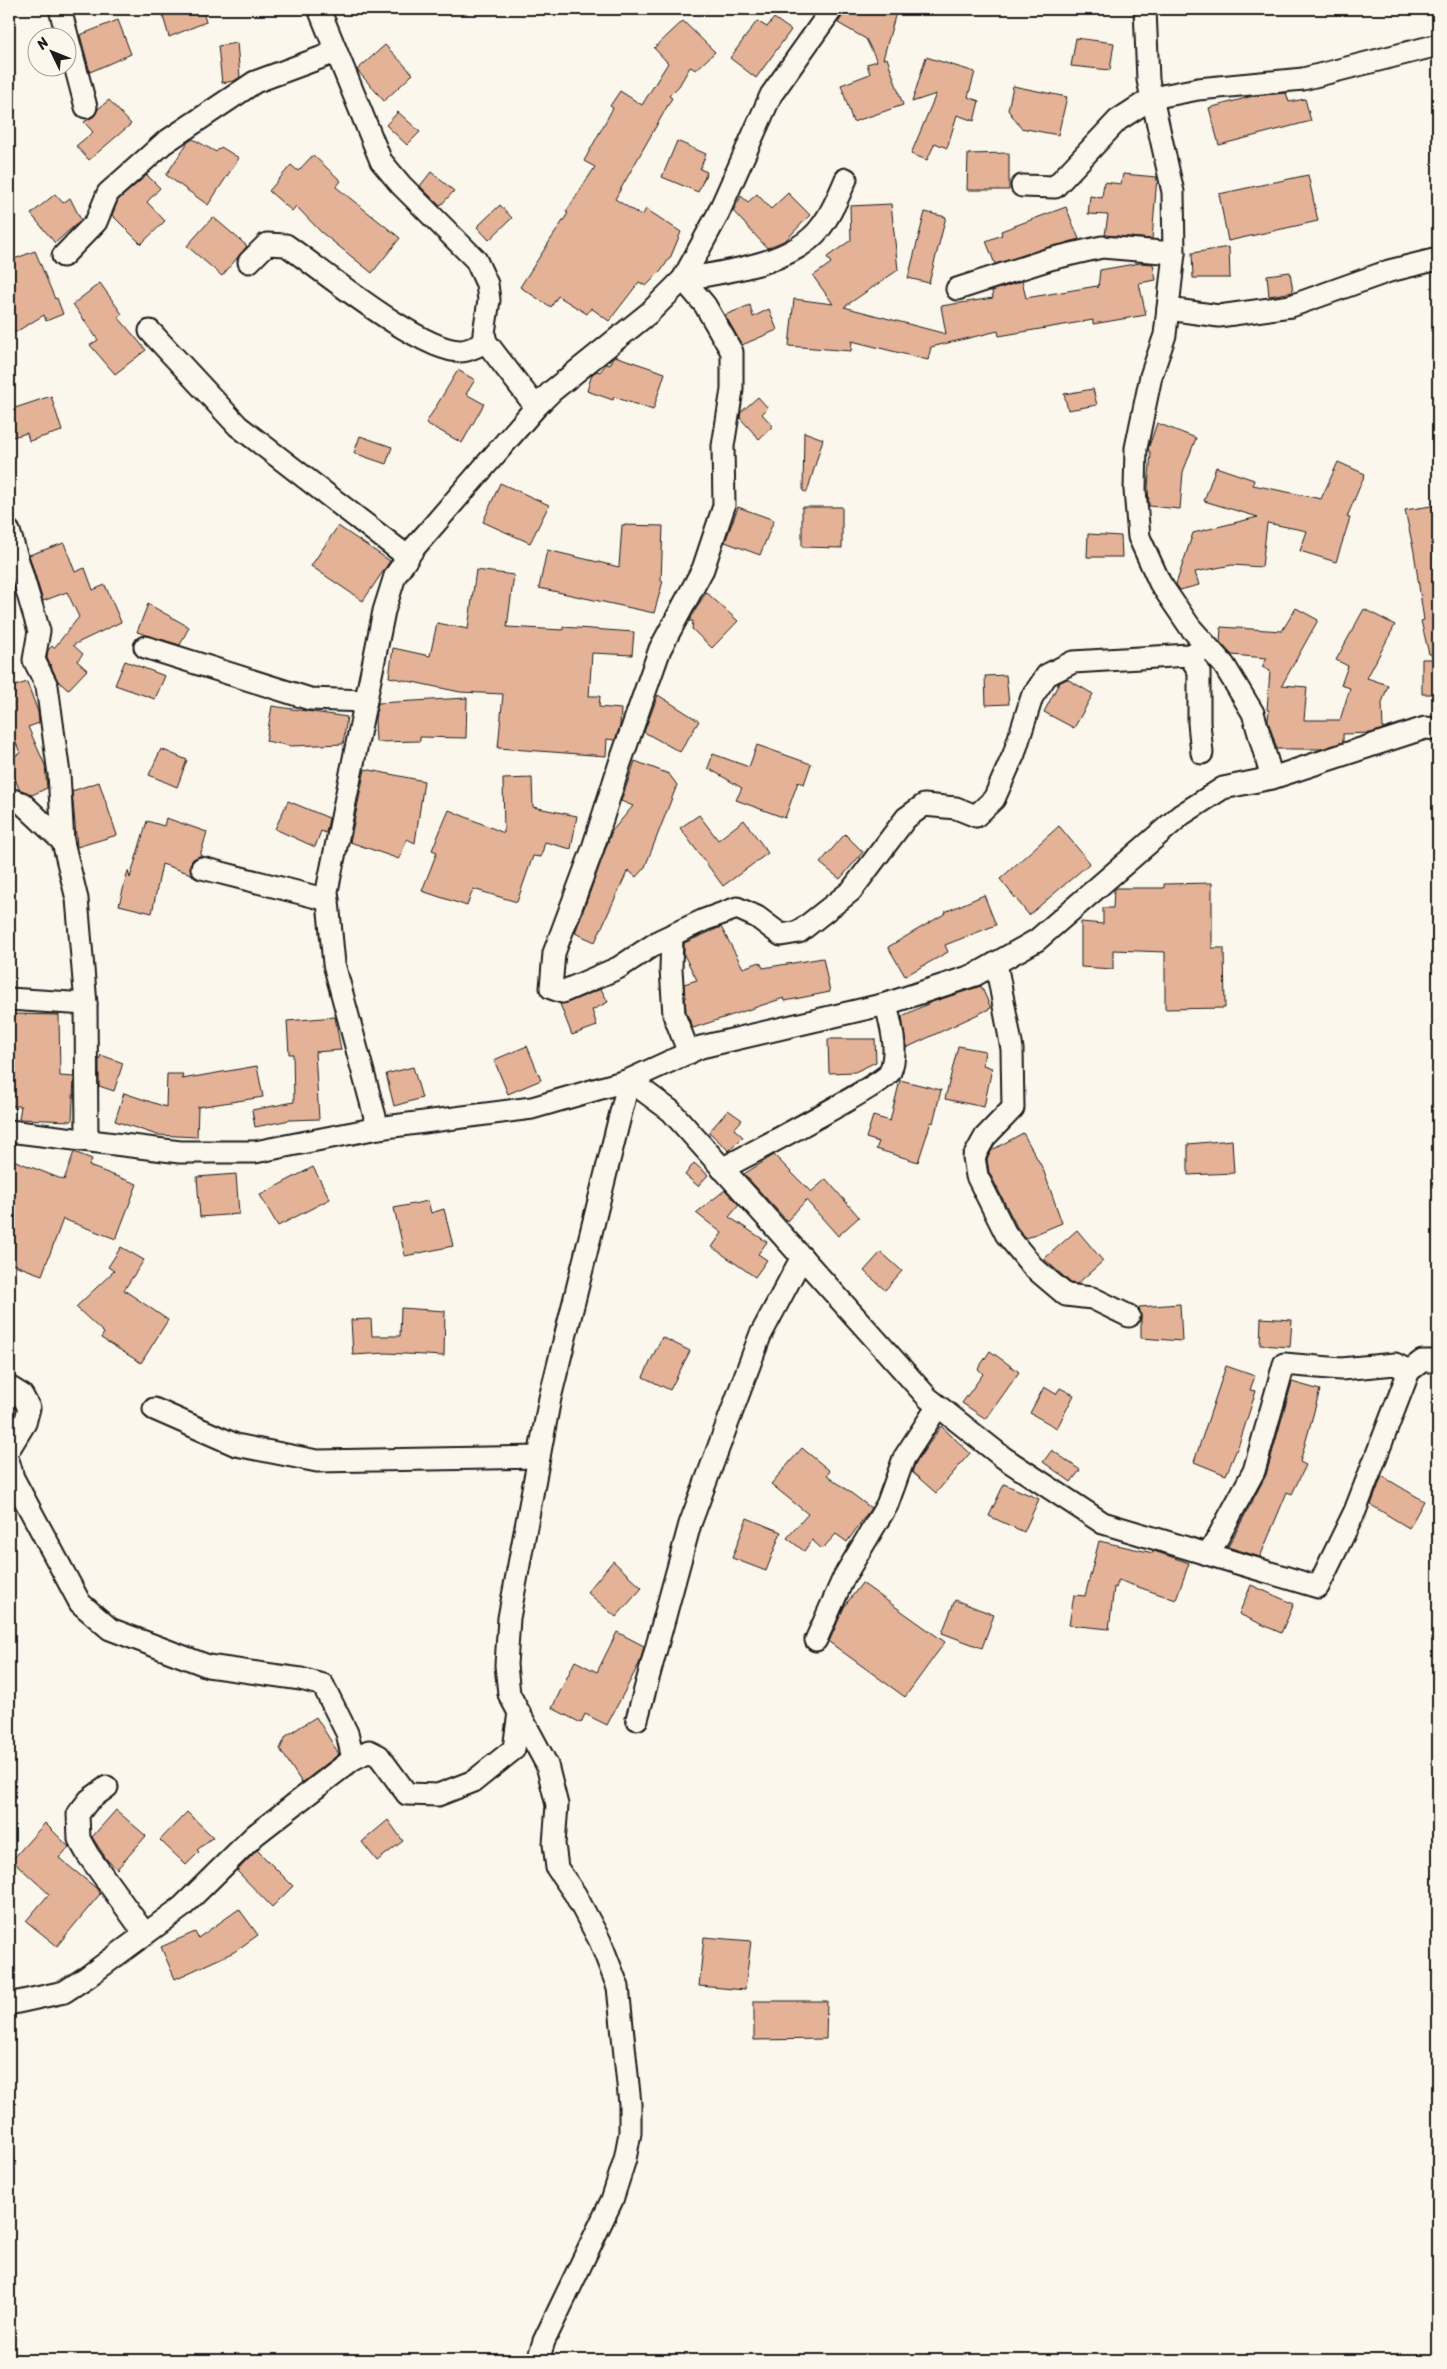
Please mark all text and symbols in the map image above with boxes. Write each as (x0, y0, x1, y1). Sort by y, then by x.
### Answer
north arrow (28, 28, 78, 78)
text: N (30, 31, 56, 56)

